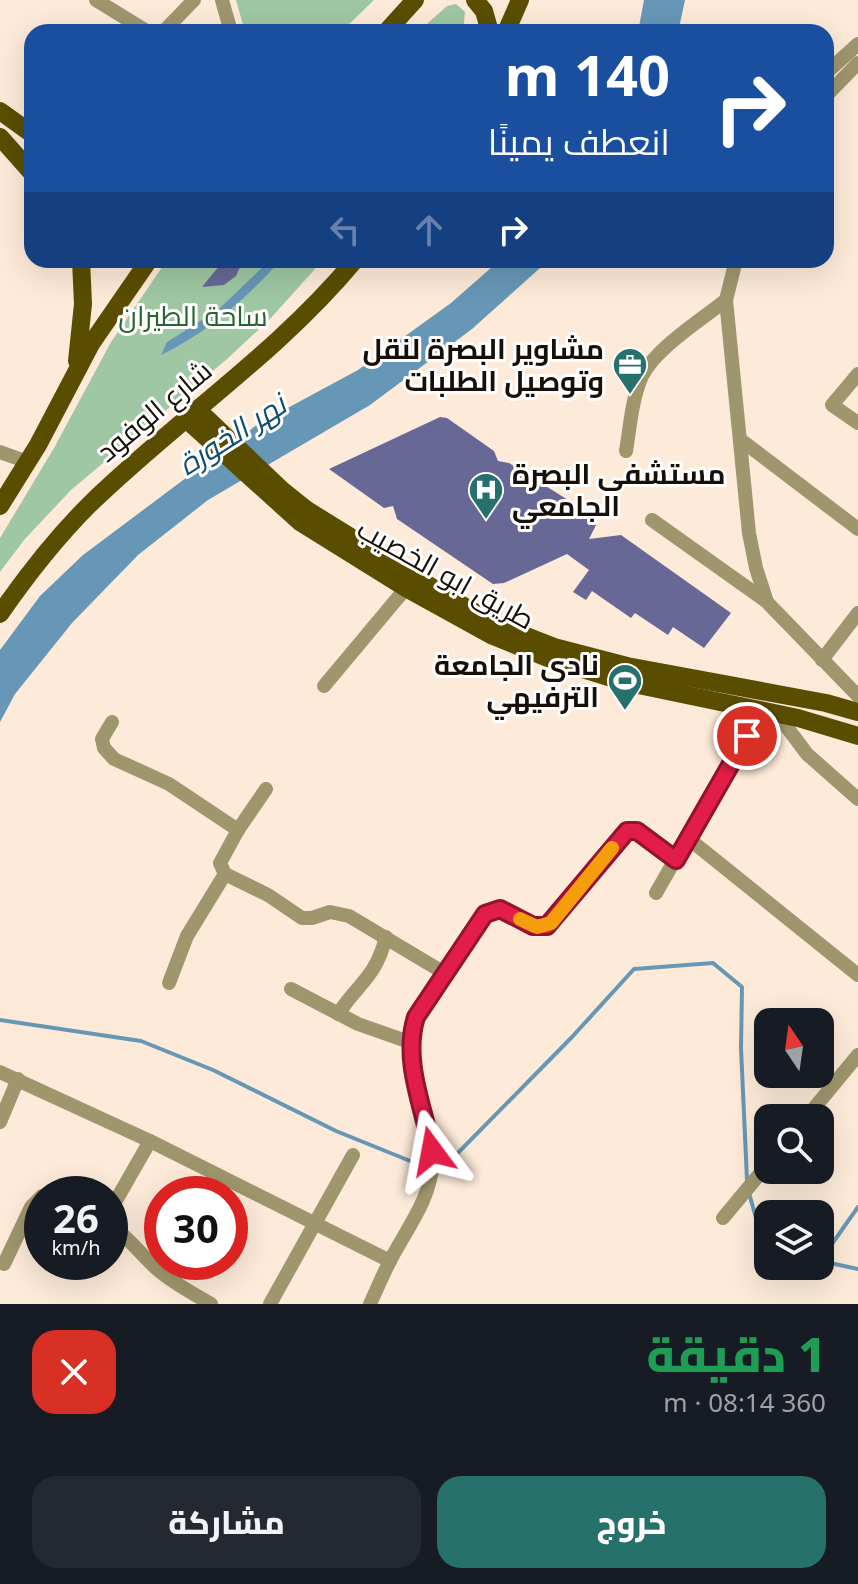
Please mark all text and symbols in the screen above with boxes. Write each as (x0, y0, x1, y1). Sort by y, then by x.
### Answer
text: 140 m (505, 36, 670, 112)
icon: right (698, 56, 802, 160)
text: انعطف يمينًا (488, 117, 670, 166)
icon: left (323, 208, 367, 252)
icon: ahead (407, 208, 451, 252)
icon: right (491, 208, 535, 252)
park label: ساحة الطيران (118, 296, 268, 334)
place label: مشاوير البصرة لنقل وتوصيل الطلبات (362, 329, 604, 399)
office icon: مشاوير البصرة لنقل وتوصيل الطلبات (611, 346, 649, 396)
street label: شارع الوفود (88, 351, 220, 470)
water label: نهر الخورة (169, 382, 296, 484)
place label: مستشفى البصرة الجامعي (512, 454, 725, 529)
hospital icon: مستشفى البصرة الجامعي (467, 471, 505, 521)
street label: طريق ابو الخصيب (351, 509, 542, 637)
place label: نادي الجامعة الترفيهي (434, 645, 599, 720)
sports icon: نادي الجامعة الترفيهي (606, 662, 644, 712)
pin (713, 702, 781, 770)
icon: arrive (725, 714, 769, 758)
north arrow (754, 1008, 834, 1088)
map controls (754, 1008, 834, 1280)
button: search (754, 1104, 834, 1184)
position arrow (390, 1109, 474, 1193)
speed limit sign: 30 (144, 1176, 248, 1280)
text: 26 (53, 1190, 99, 1245)
button: layers (754, 1200, 834, 1280)
text: km/h (51, 1234, 101, 1261)
text: 1 دقيقة (646, 1321, 826, 1386)
button: close (32, 1330, 116, 1414)
text: 360 m · 08:14 (663, 1384, 826, 1420)
button: مشاركة (32, 1476, 421, 1568)
button: خروج (437, 1476, 826, 1568)

